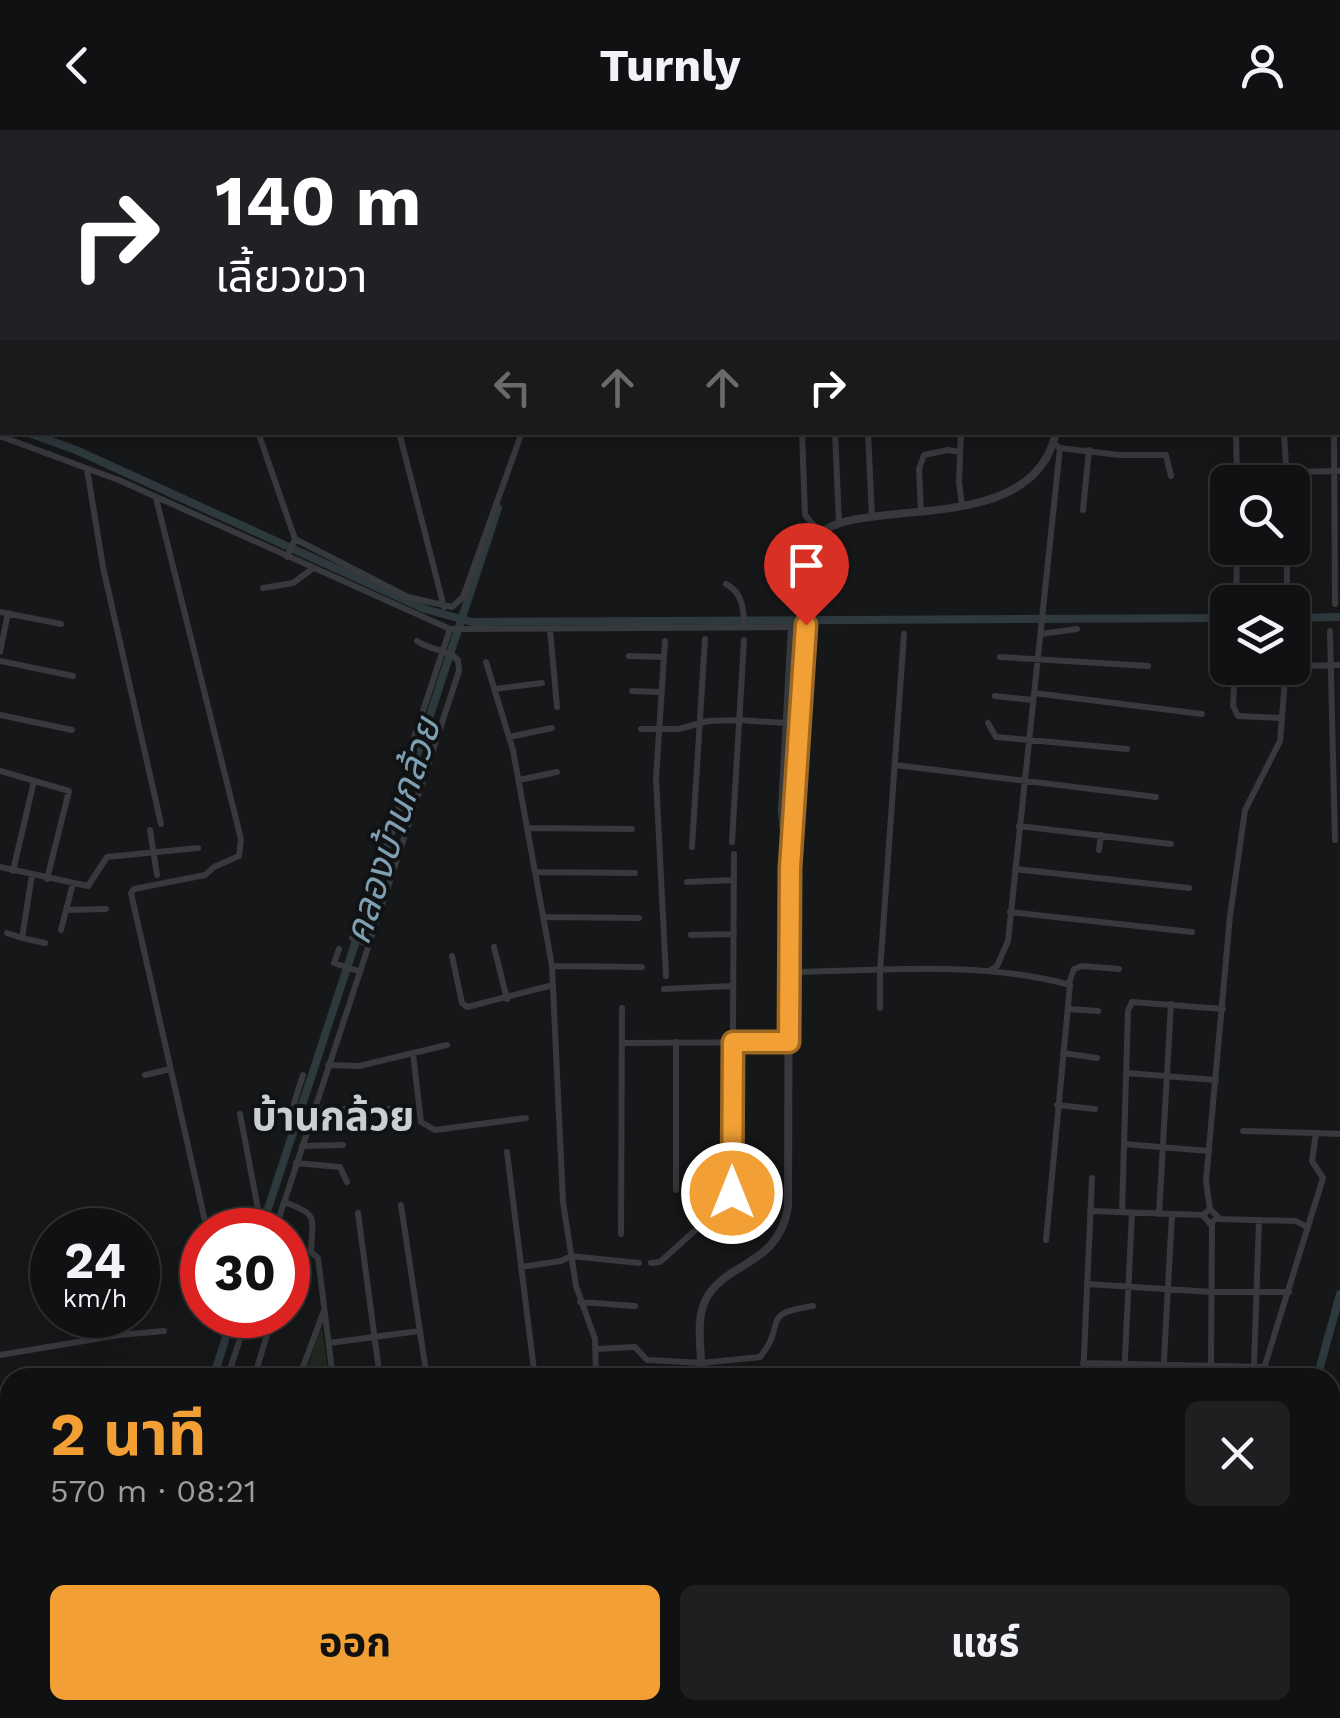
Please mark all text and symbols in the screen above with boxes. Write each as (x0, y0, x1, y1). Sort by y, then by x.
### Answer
icon: back (50, 38, 105, 93)
icon: person (1235, 38, 1290, 93)
text: Turnly (599, 39, 741, 92)
text: 140 m (215, 160, 421, 242)
icon: right (50, 170, 180, 300)
text: เลี้ยวขวา (215, 250, 367, 303)
icon: left (485, 360, 540, 415)
icon: ahead (590, 360, 645, 415)
icon: ahead (695, 360, 750, 415)
icon: right (800, 360, 855, 415)
map controls (1210, 465, 1310, 685)
button: search (1210, 465, 1310, 565)
pin (764, 523, 849, 626)
icon: arrive (779, 538, 834, 593)
button: layers (1210, 585, 1310, 685)
water label: คลองบ้านกล้วย (335, 710, 450, 949)
district label: บ้านกล้วย (252, 1093, 414, 1140)
position arrow (680, 1141, 784, 1245)
speed limit sign: 30 (180, 1208, 310, 1338)
text: 24 (64, 1231, 126, 1290)
text: km/h (63, 1284, 127, 1313)
text: 2 นาที (50, 1399, 206, 1470)
button: close (1185, 1401, 1290, 1506)
text: 570 m · 08:21 (50, 1472, 257, 1510)
button: ออก (50, 1585, 660, 1700)
button: แชร์ (680, 1585, 1290, 1700)

